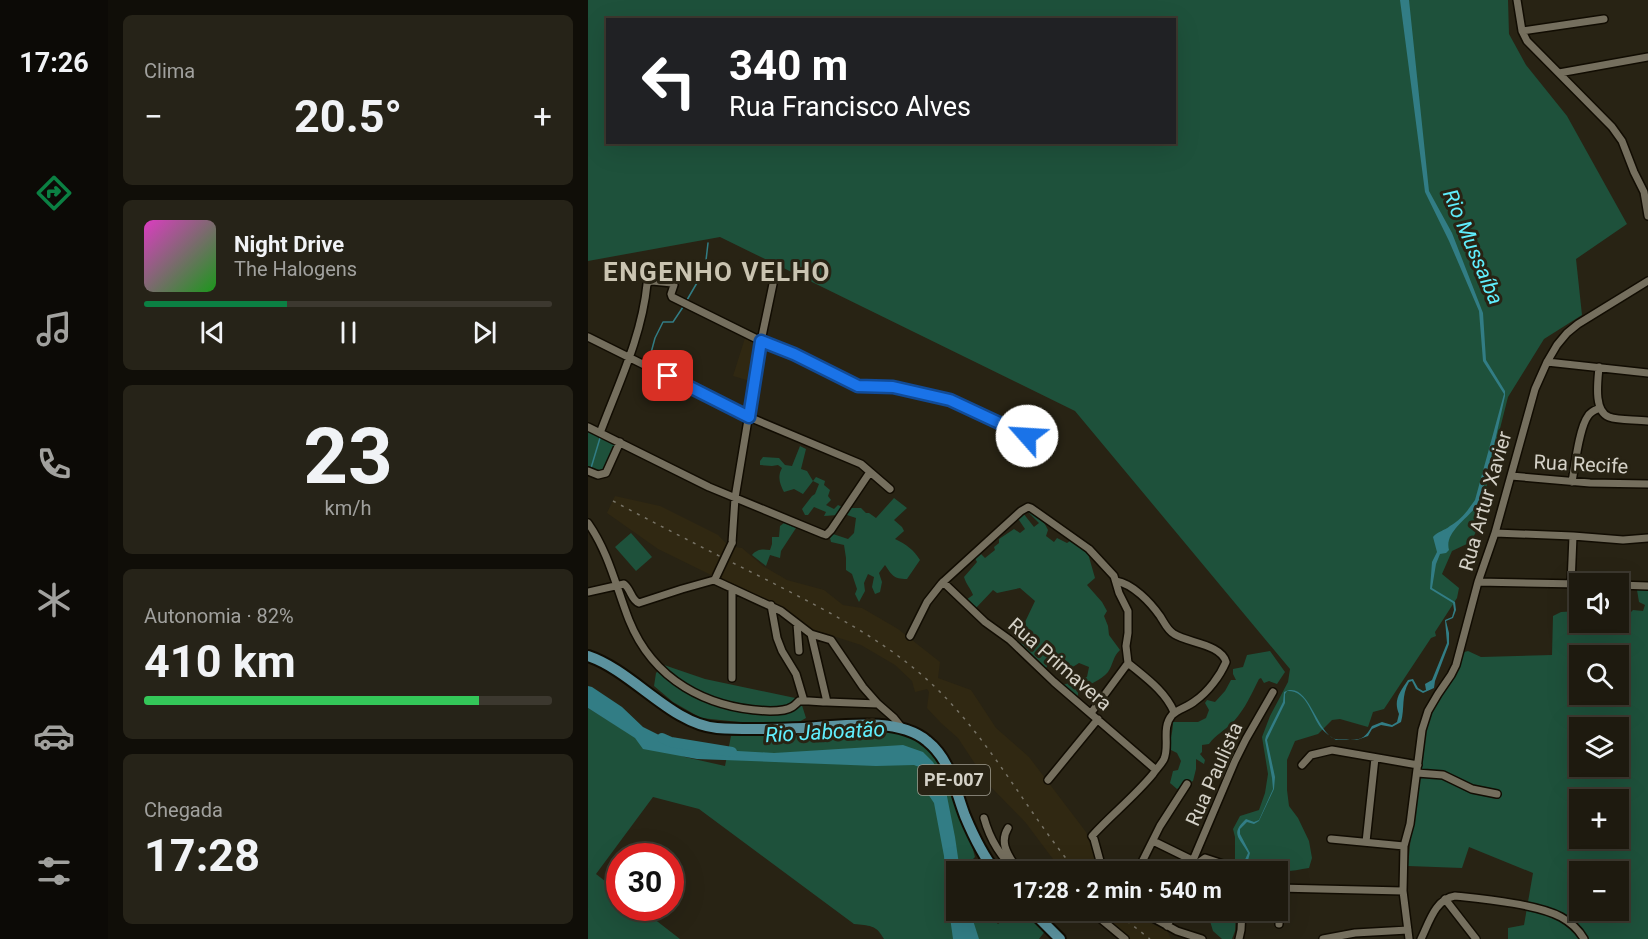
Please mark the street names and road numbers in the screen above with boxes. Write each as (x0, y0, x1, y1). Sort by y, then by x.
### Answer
street label: Rua Artur Xavier (1454, 428, 1516, 574)
street label: Rua Recife (1533, 450, 1629, 478)
street label: Rua Primavera (1003, 613, 1117, 715)
street label: Rua Paulista (1180, 718, 1248, 830)
road number: PE-007 (918, 765, 990, 795)

